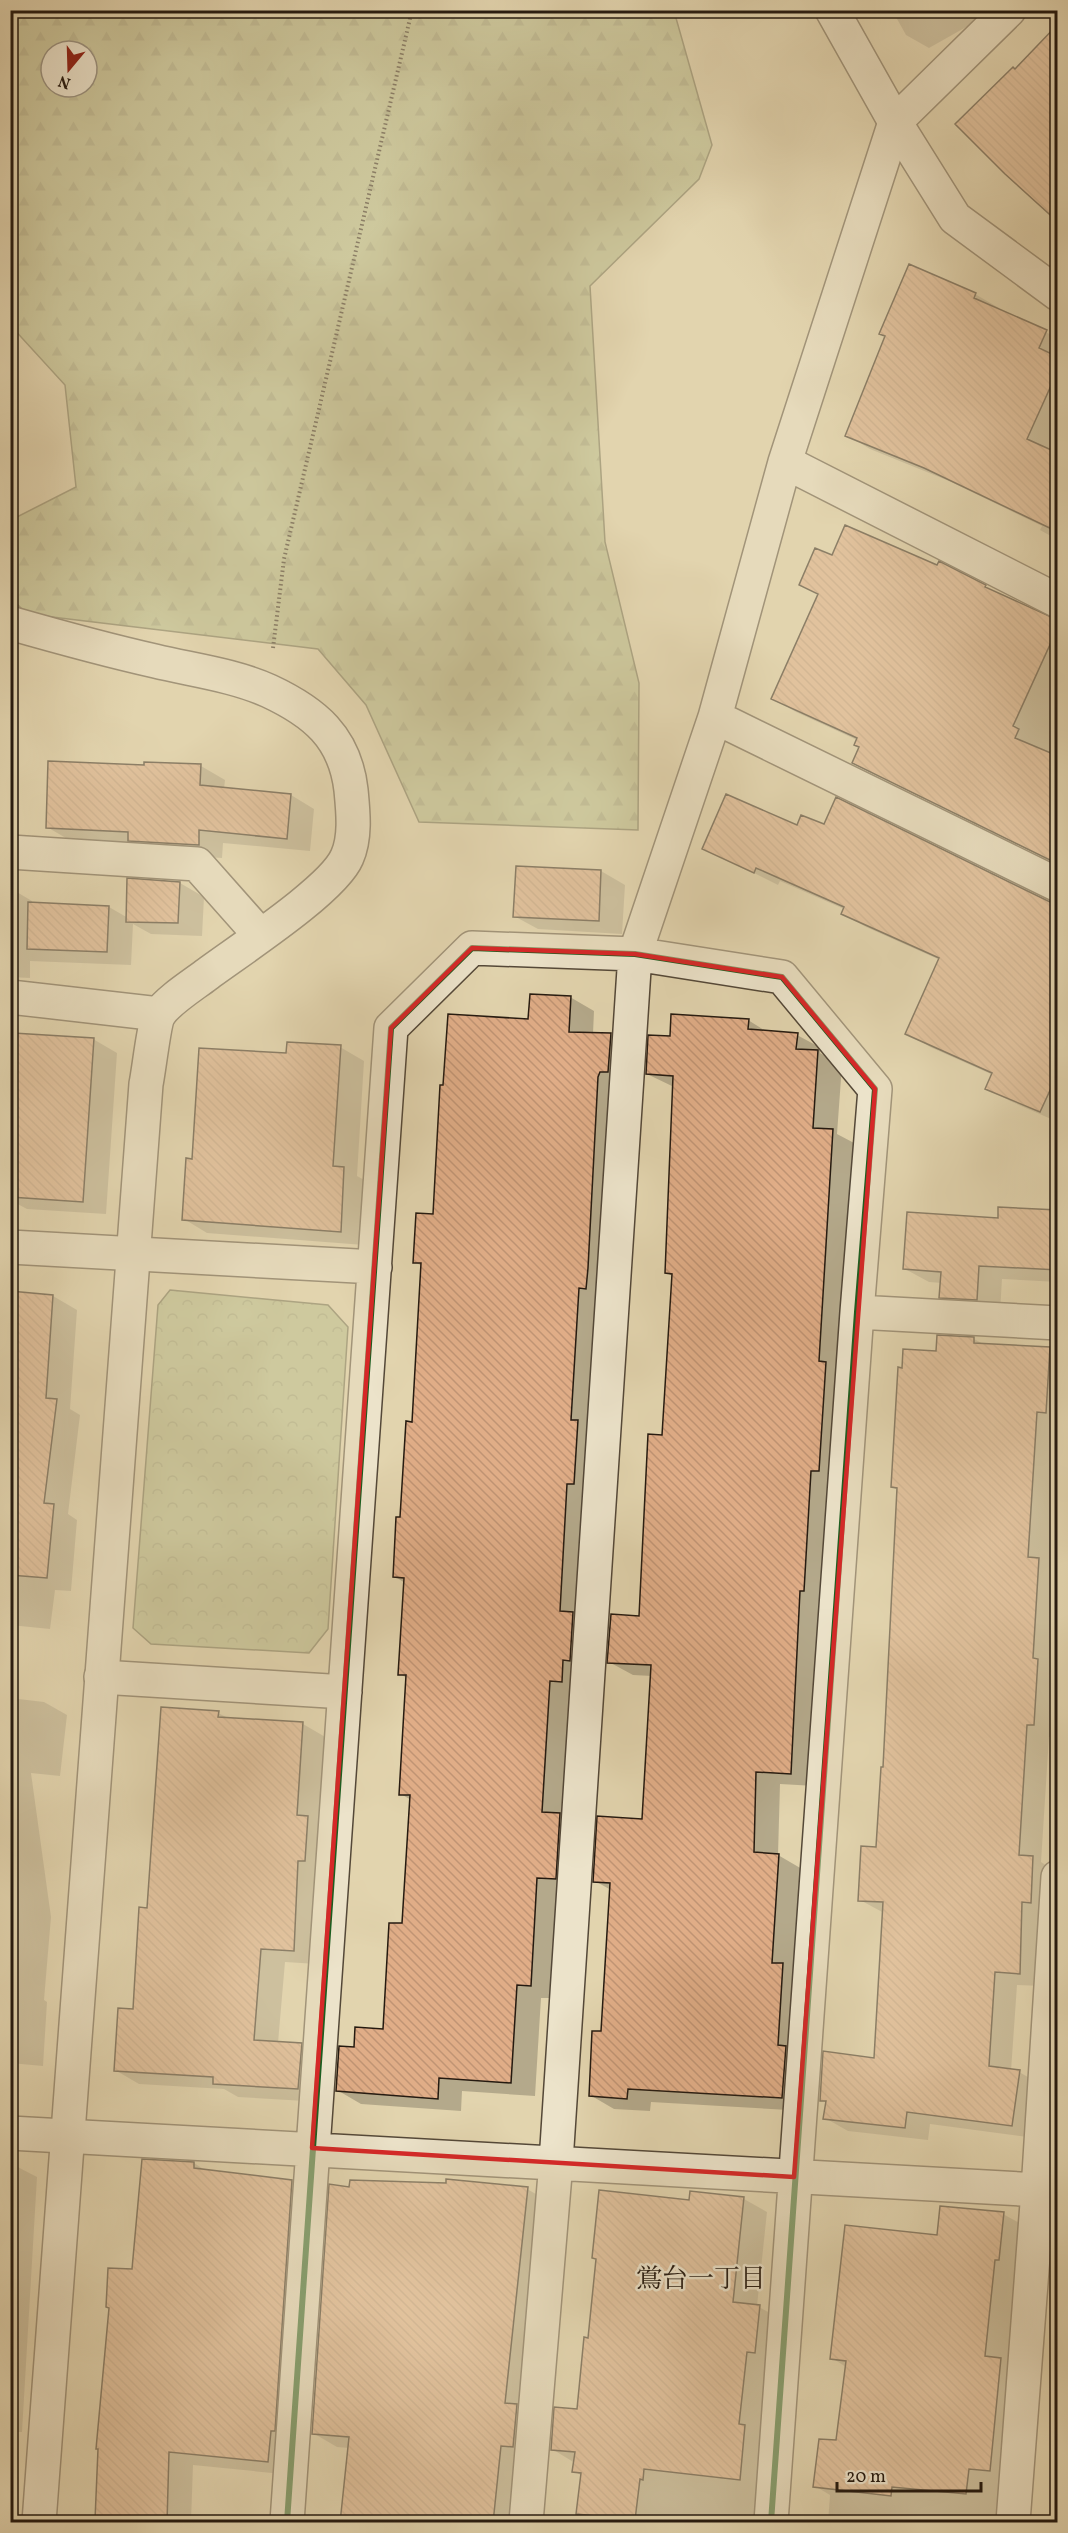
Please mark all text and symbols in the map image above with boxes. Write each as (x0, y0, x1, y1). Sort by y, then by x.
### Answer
north arrow (39, 39, 99, 99)
text: N (55, 69, 74, 94)
district label: 鴬台一丁目 (636, 2262, 766, 2298)
scale bar (837, 2455, 981, 2493)
text: 20 m (846, 2465, 886, 2490)

